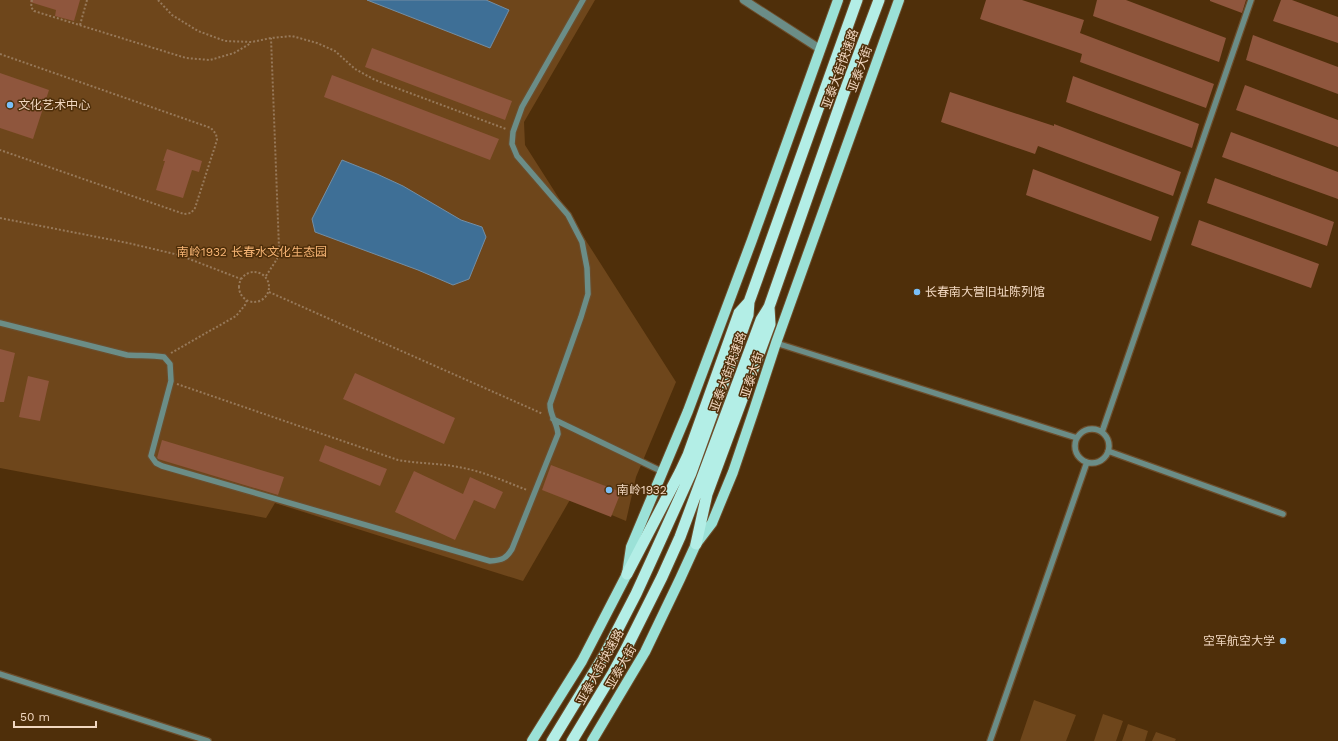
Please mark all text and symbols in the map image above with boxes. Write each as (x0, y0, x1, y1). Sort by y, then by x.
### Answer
street label: 亚泰大街快速路 (819, 27, 861, 111)
street label: 亚泰大街 (845, 44, 875, 94)
place label: 文化艺术中心 (18, 98, 90, 112)
marker: 文化艺术中心 (5, 100, 15, 110)
park label: 南岭1932 长春水文化生态园 (177, 245, 327, 259)
place label: 长春南大营旧址陈列馆 (925, 285, 1045, 299)
marker: 长春南大营旧址陈列馆 (912, 287, 922, 297)
street label: 亚泰大街快速路 (707, 330, 749, 414)
street label: 亚泰大街 (738, 350, 766, 400)
place label: 南岭1932 (617, 483, 667, 497)
marker: 南岭1932 (604, 485, 614, 495)
street label: 亚泰大街快速路 (573, 627, 627, 707)
place label: 空军航空大学 (1203, 634, 1275, 648)
marker: 空军航空大学 (1278, 636, 1288, 646)
street label: 亚泰大街 (603, 643, 639, 691)
scale bar (14, 703, 96, 729)
text: 50 m (20, 710, 50, 724)

